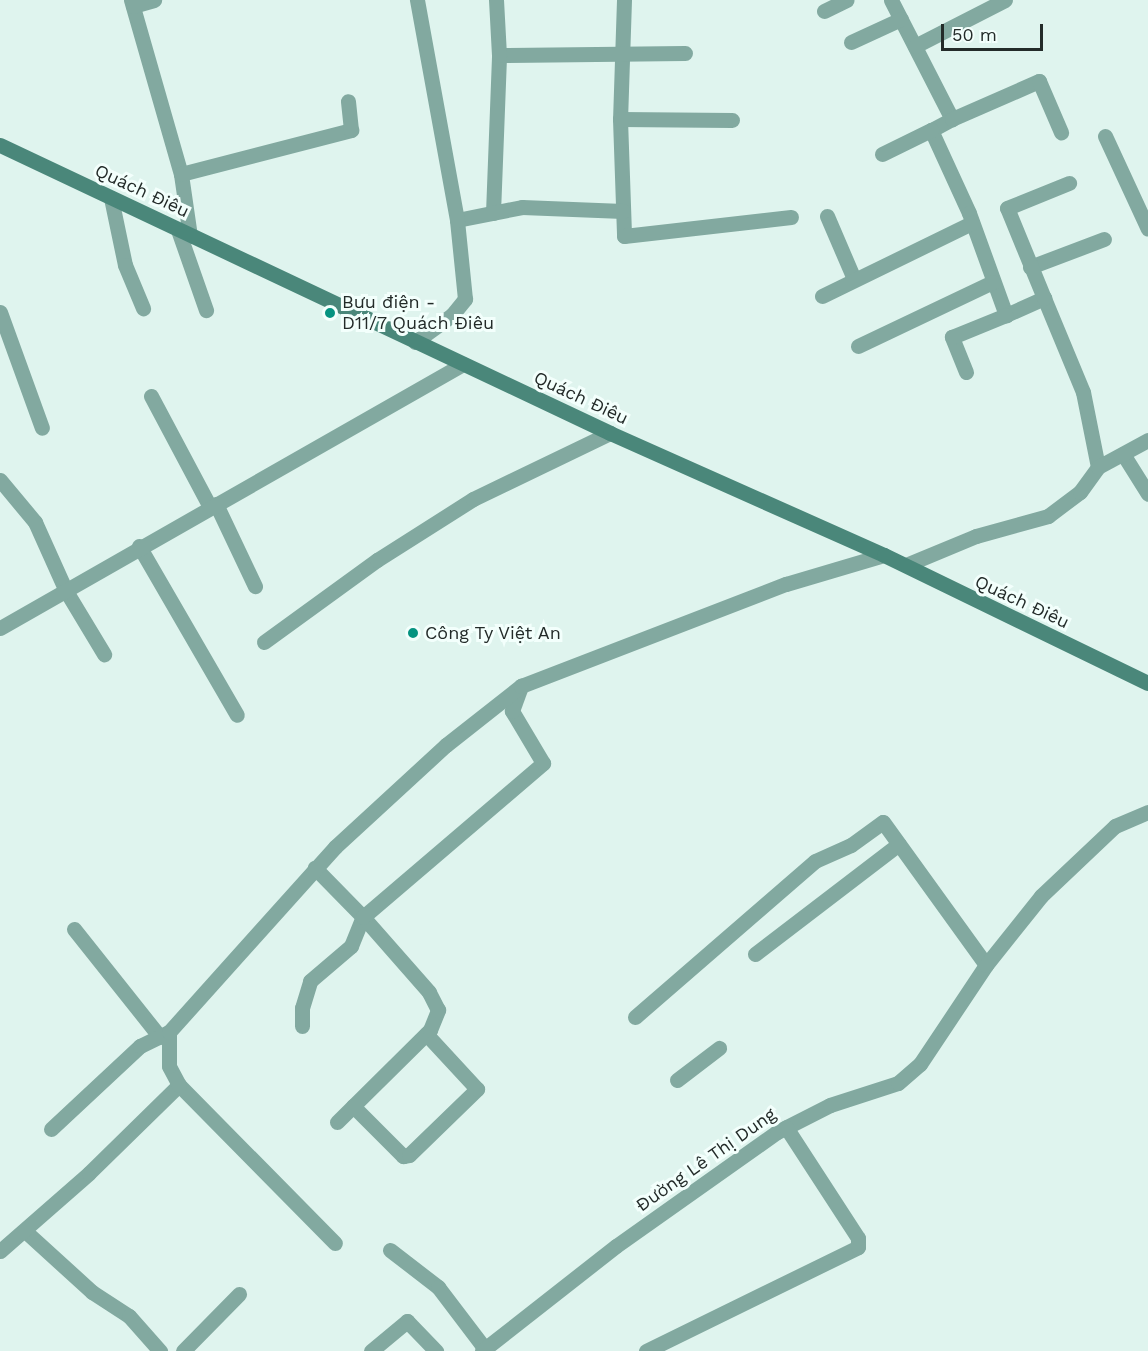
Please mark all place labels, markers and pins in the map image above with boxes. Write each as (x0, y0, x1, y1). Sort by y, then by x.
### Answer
place label: Bưu điện - D11/7 Quách Điêu (342, 292, 495, 334)
marker: Bưu điện - D11/7 Quách Điêu (323, 306, 337, 320)
place label: Công Ty Việt An (425, 622, 563, 644)
marker: Công Ty Việt An (406, 626, 420, 640)

